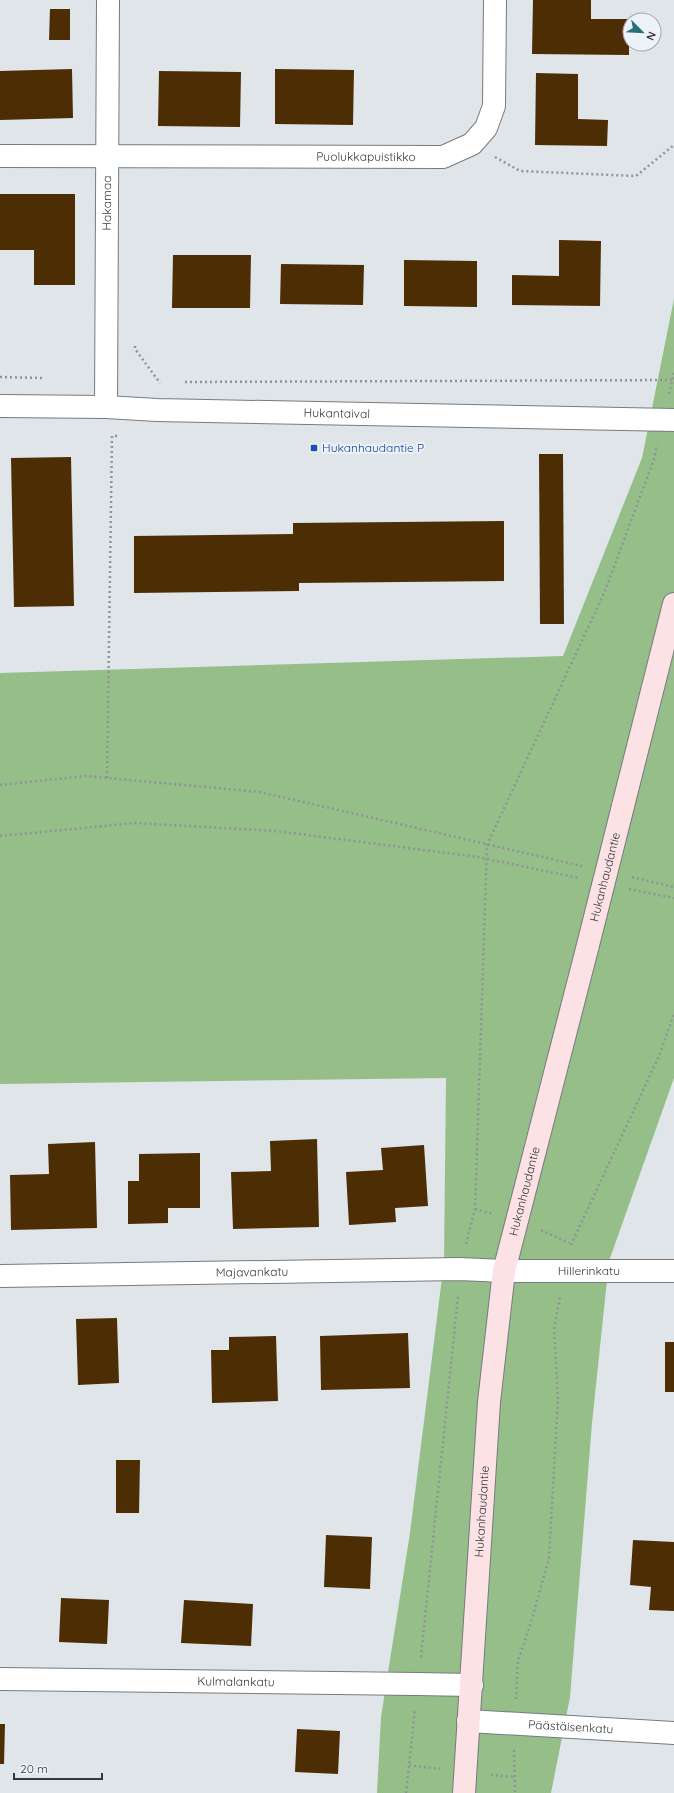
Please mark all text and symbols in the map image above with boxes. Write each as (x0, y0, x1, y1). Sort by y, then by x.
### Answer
north arrow (622, 12, 662, 52)
text: N (643, 30, 659, 43)
street label: Puolukkapuistikko (316, 149, 416, 164)
street label: Hakamaa (99, 175, 114, 231)
street label: Hukantaival (304, 405, 370, 421)
place label: Hukanhaudantie P (322, 440, 424, 455)
marker: Hukanhaudantie P (309, 443, 319, 453)
street label: Hukanhaudantie (586, 830, 623, 923)
street label: Hukanhaudantie (505, 1145, 543, 1237)
street label: Hillerinkatu (558, 1263, 620, 1278)
street label: Majavankatu (215, 1264, 288, 1280)
street label: Hukanhaudantie (471, 1465, 492, 1558)
street label: Kulmalankatu (197, 1673, 275, 1689)
street label: Päästäisenkatu (528, 1717, 614, 1736)
scale bar (14, 1755, 102, 1781)
text: 20 m (20, 1761, 48, 1776)

